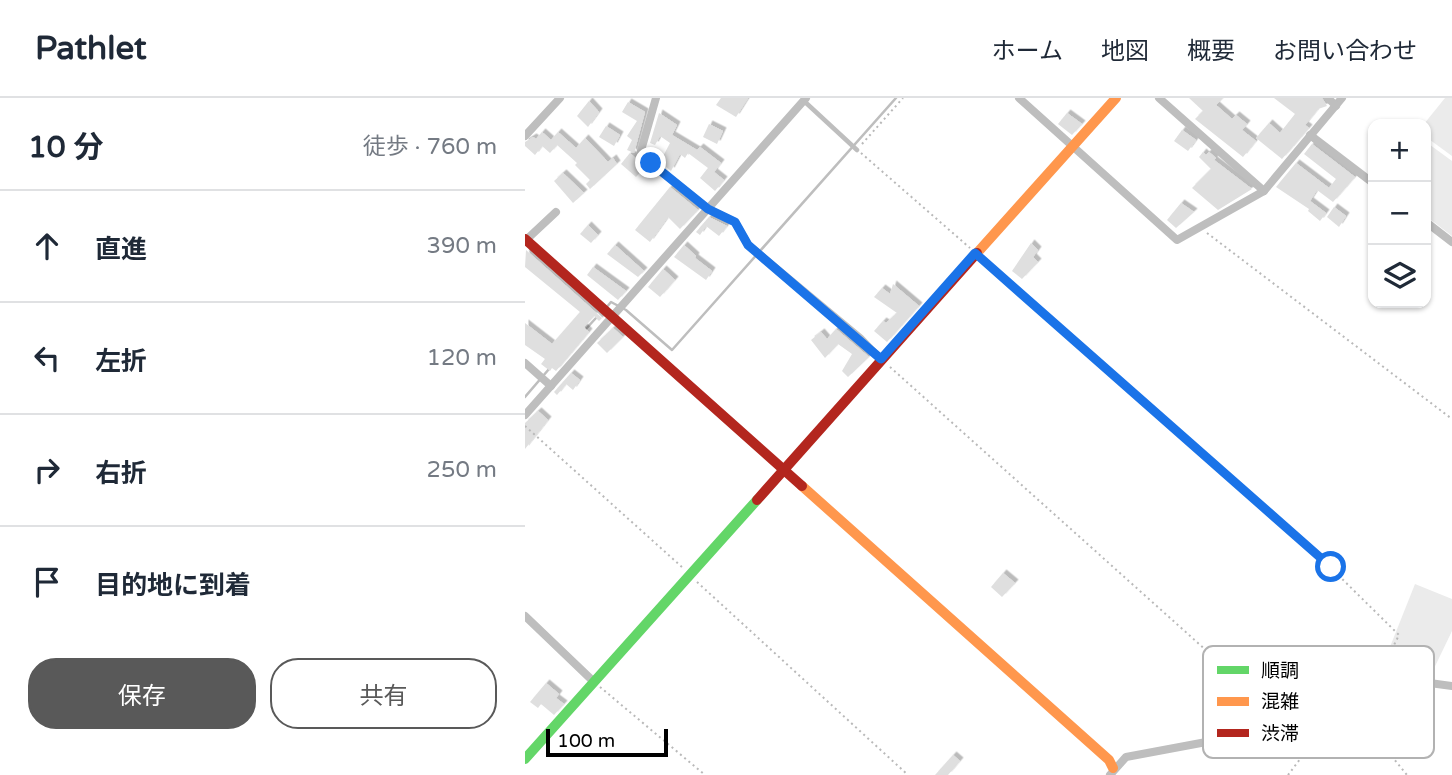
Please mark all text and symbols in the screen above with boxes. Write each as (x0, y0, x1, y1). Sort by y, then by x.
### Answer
text: Pathlet (35, 29, 147, 68)
text: ホーム (992, 37, 1063, 66)
text: 地図 (1101, 37, 1149, 66)
text: 概要 (1187, 37, 1235, 66)
text: お問い合わせ (1273, 37, 1417, 66)
map controls (1368, 119, 1431, 308)
button: + (1368, 119, 1431, 182)
text: 10 分 (28, 129, 103, 166)
text: 徒歩 · 760 m (363, 133, 497, 161)
route end (635, 147, 666, 178)
button: − (1368, 182, 1431, 245)
icon: ahead (28, 227, 66, 265)
text: 390 m (427, 232, 497, 260)
text: 直進 (95, 234, 147, 265)
button: layers (1368, 245, 1431, 308)
icon: left (28, 339, 66, 377)
text: 120 m (427, 344, 497, 372)
text: 左折 (95, 346, 147, 377)
icon: right (28, 451, 66, 489)
text: 250 m (427, 456, 497, 484)
text: 右折 (95, 458, 147, 489)
route start (1315, 551, 1346, 582)
icon: arrive (28, 563, 66, 601)
text: 目的地に到着 (95, 570, 251, 601)
legend (1203, 646, 1434, 758)
button: 保存 (28, 658, 256, 729)
button: 共有 (270, 658, 497, 729)
text: 順調 (1261, 660, 1299, 682)
text: 混雑 (1261, 691, 1299, 713)
text: 渋滞 (1261, 723, 1299, 745)
scale bar (546, 726, 669, 758)
text: 100 m (557, 730, 615, 752)

